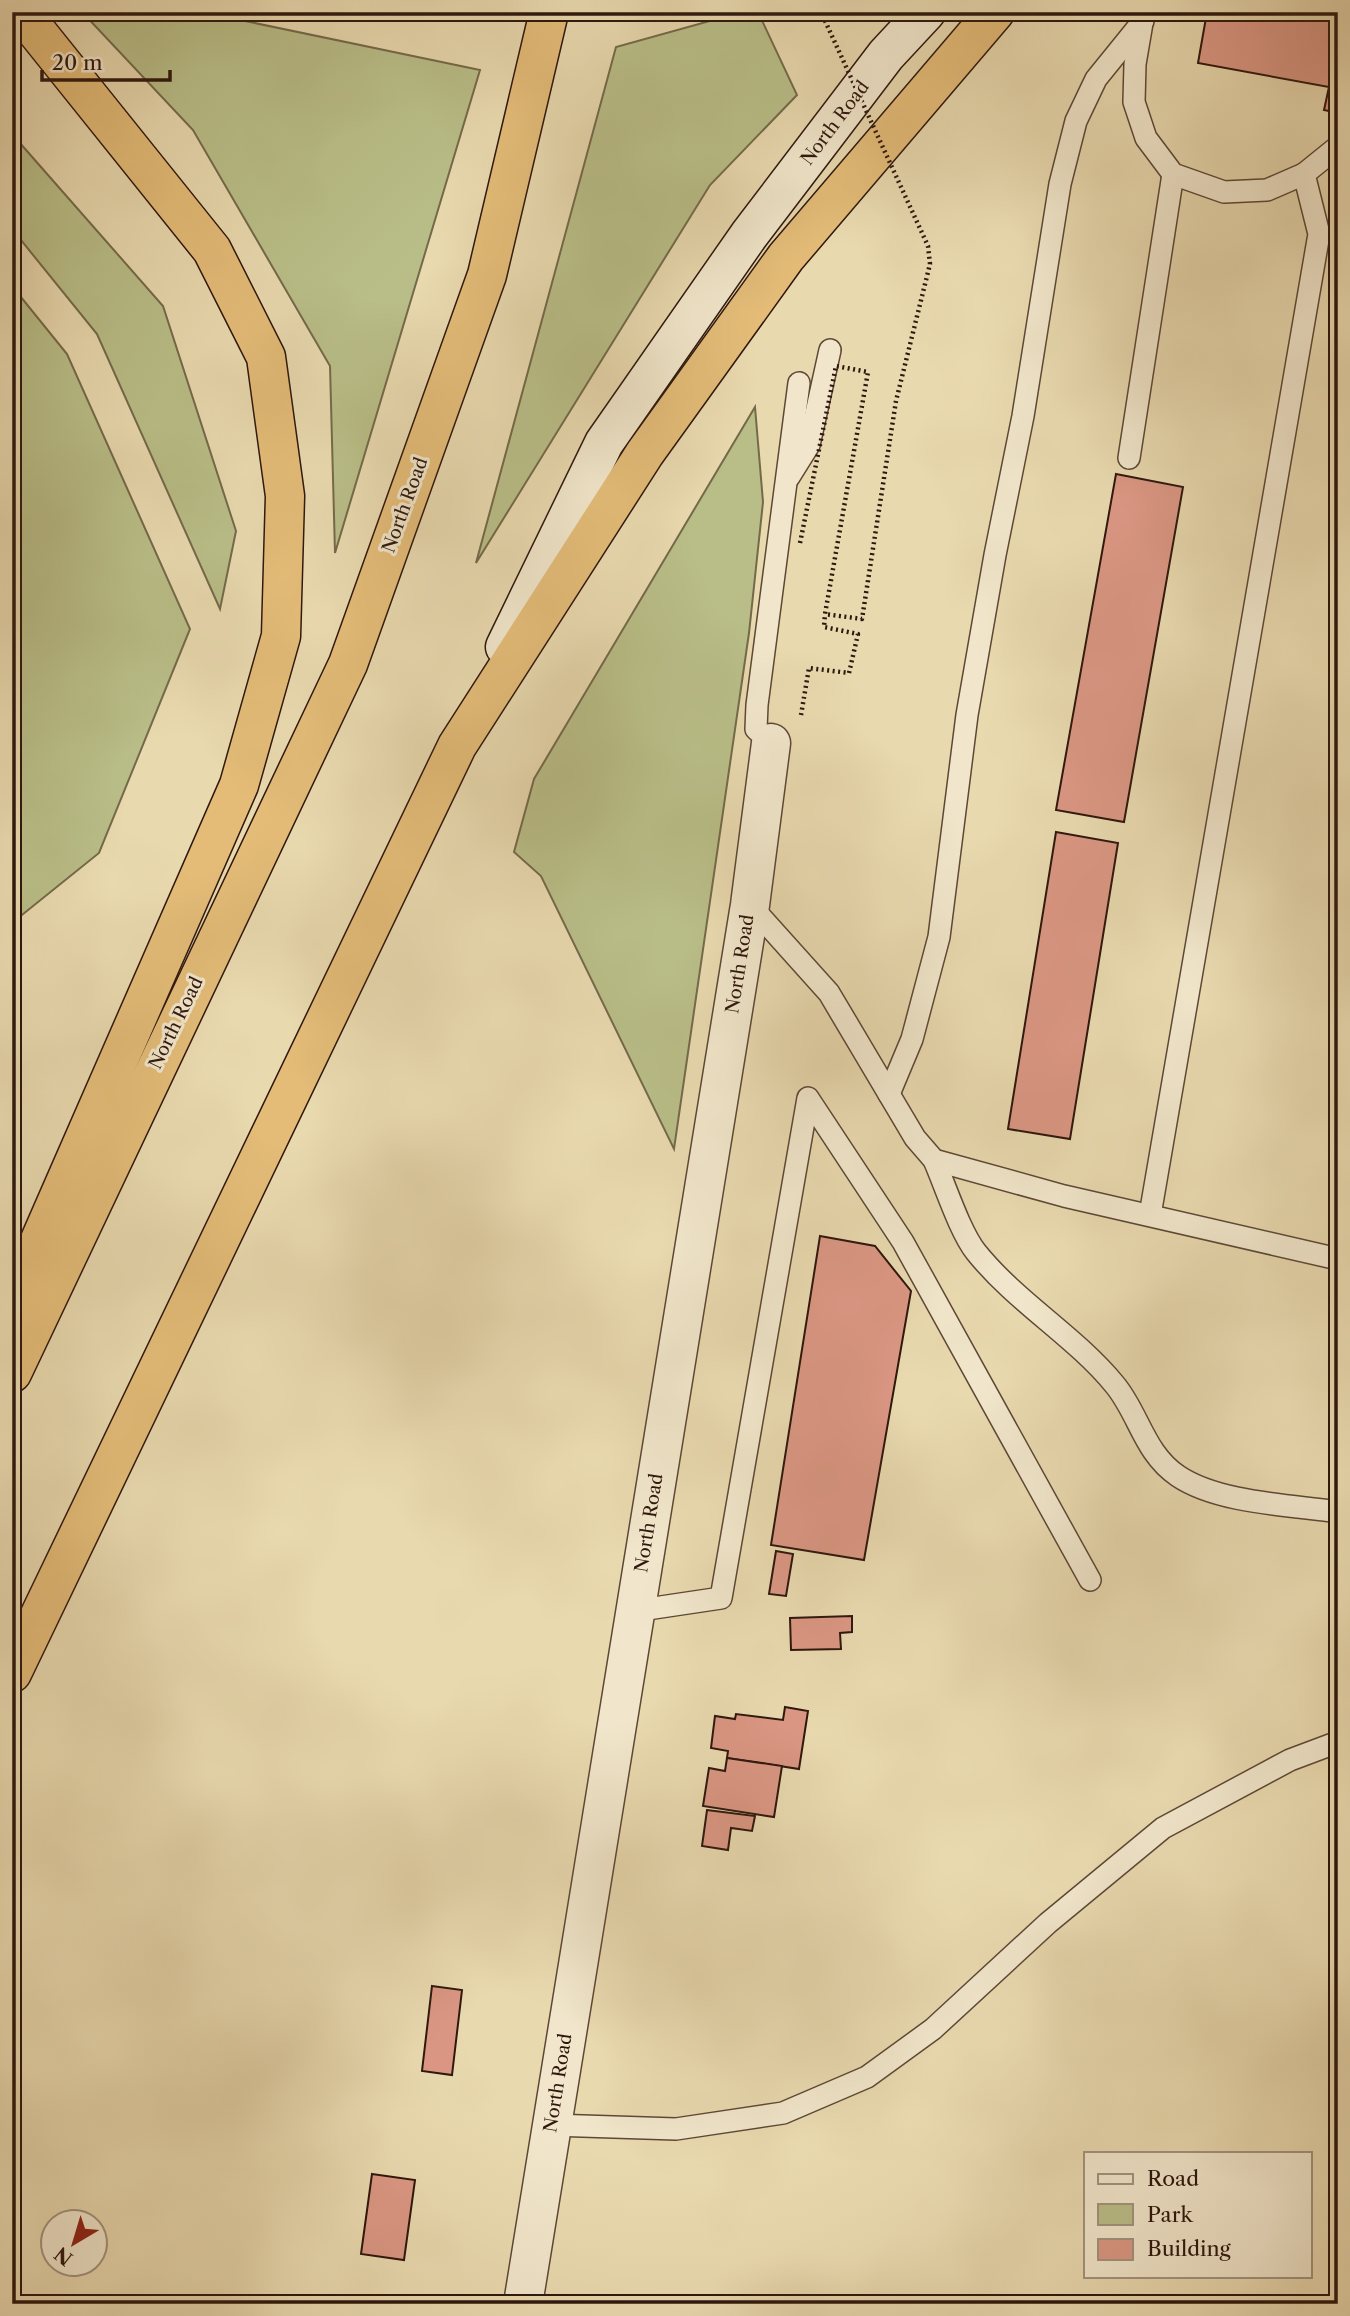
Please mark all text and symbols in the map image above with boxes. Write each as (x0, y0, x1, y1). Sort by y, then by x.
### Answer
scale bar (42, 38, 170, 82)
text: 20 m (52, 50, 103, 75)
street label: North Road (796, 76, 874, 170)
street label: North Road (378, 454, 432, 556)
street label: North Road (721, 913, 759, 1015)
street label: North Road (144, 973, 208, 1073)
street label: North Road (630, 1472, 668, 1574)
street label: North Road (539, 2032, 577, 2134)
legend (1084, 2152, 1312, 2278)
text: Road (1147, 2166, 1199, 2191)
text: Park (1147, 2202, 1193, 2227)
north arrow (38, 2208, 108, 2278)
text: Building (1147, 2236, 1232, 2261)
text: N (50, 2242, 77, 2270)

